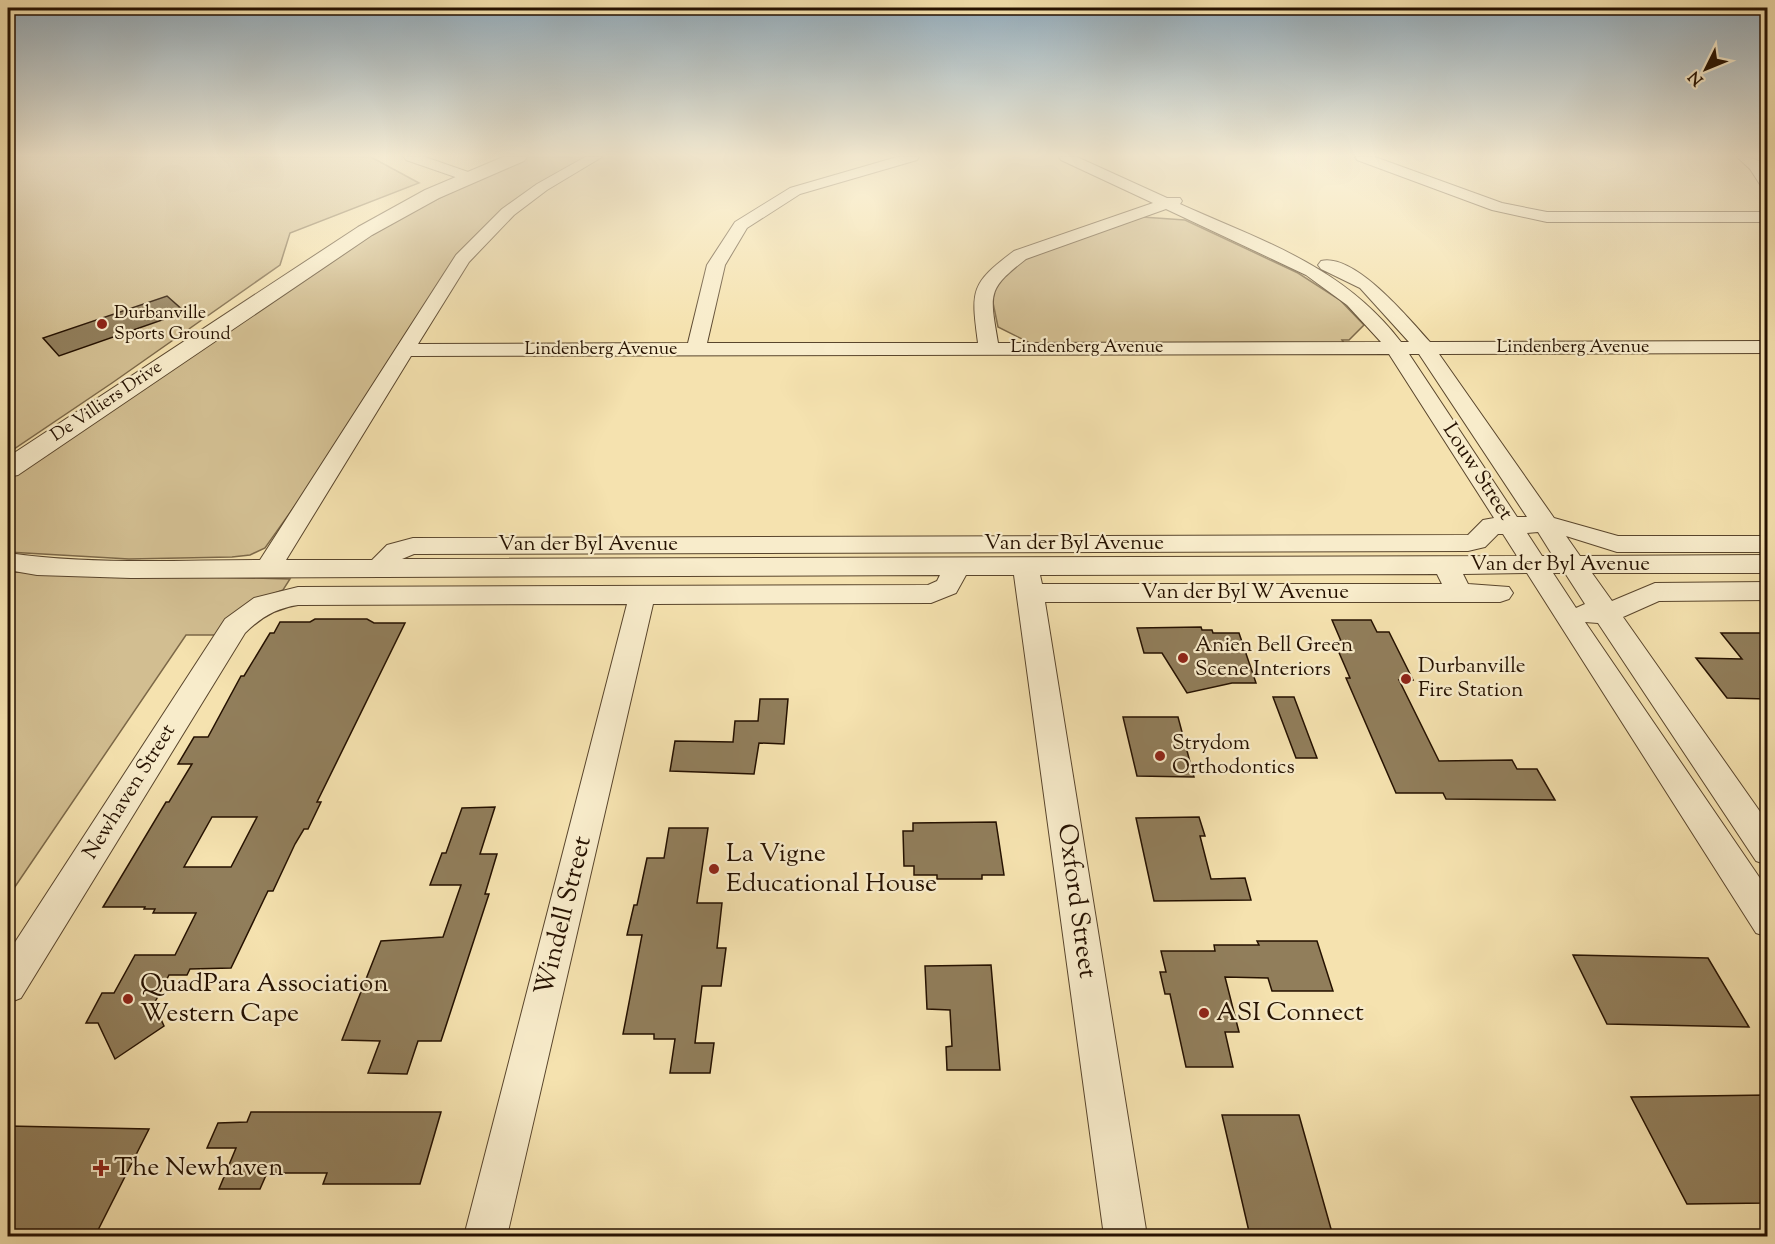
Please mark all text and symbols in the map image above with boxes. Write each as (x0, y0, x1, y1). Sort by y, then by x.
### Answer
north arrow (1676, 39, 1736, 99)
text: N (1684, 65, 1710, 90)
place label: Durbanville Sports Ground (114, 301, 231, 348)
marker: Durbanville Sports Ground (95, 317, 109, 331)
street label: Lindenberg Avenue (1011, 335, 1164, 361)
street label: Lindenberg Avenue (1497, 335, 1650, 361)
street label: Lindenberg Avenue (525, 337, 678, 363)
street label: De Villiers Drive (46, 355, 168, 449)
street label: Louw Street (1434, 417, 1520, 527)
street label: Van der Byl Avenue (984, 529, 1164, 559)
street label: Van der Byl Avenue (498, 530, 678, 560)
street label: Van der Byl Avenue (1470, 550, 1650, 580)
street label: Van der Byl W Avenue (1141, 578, 1349, 608)
place label: Anien Bell Green Scene Interiors (1195, 631, 1353, 685)
marker: Anien Bell Green Scene Interiors (1176, 651, 1190, 665)
place label: Durbanville Fire Station (1418, 652, 1526, 706)
marker: Durbanville Fire Station (1399, 672, 1413, 686)
street label: Newhaven Street (76, 719, 184, 865)
place label: Strydom Orthodontics (1172, 729, 1295, 783)
marker: Strydom Orthodontics (1153, 749, 1167, 763)
street label: Oxford Street (1047, 821, 1105, 981)
street label: Windell Street (526, 832, 602, 1000)
place label: La Vigne Educational House (726, 836, 937, 903)
marker: La Vigne Educational House (707, 862, 721, 876)
place label: QuadPara Association Western Cape (140, 966, 389, 1033)
marker: QuadPara Association Western Cape (121, 992, 135, 1006)
place label: ASI Connect (1216, 995, 1364, 1032)
marker: ASI Connect (1197, 1006, 1211, 1020)
place label: The Newhaven (114, 1150, 284, 1187)
marker: The Newhaven (92, 1159, 110, 1177)

